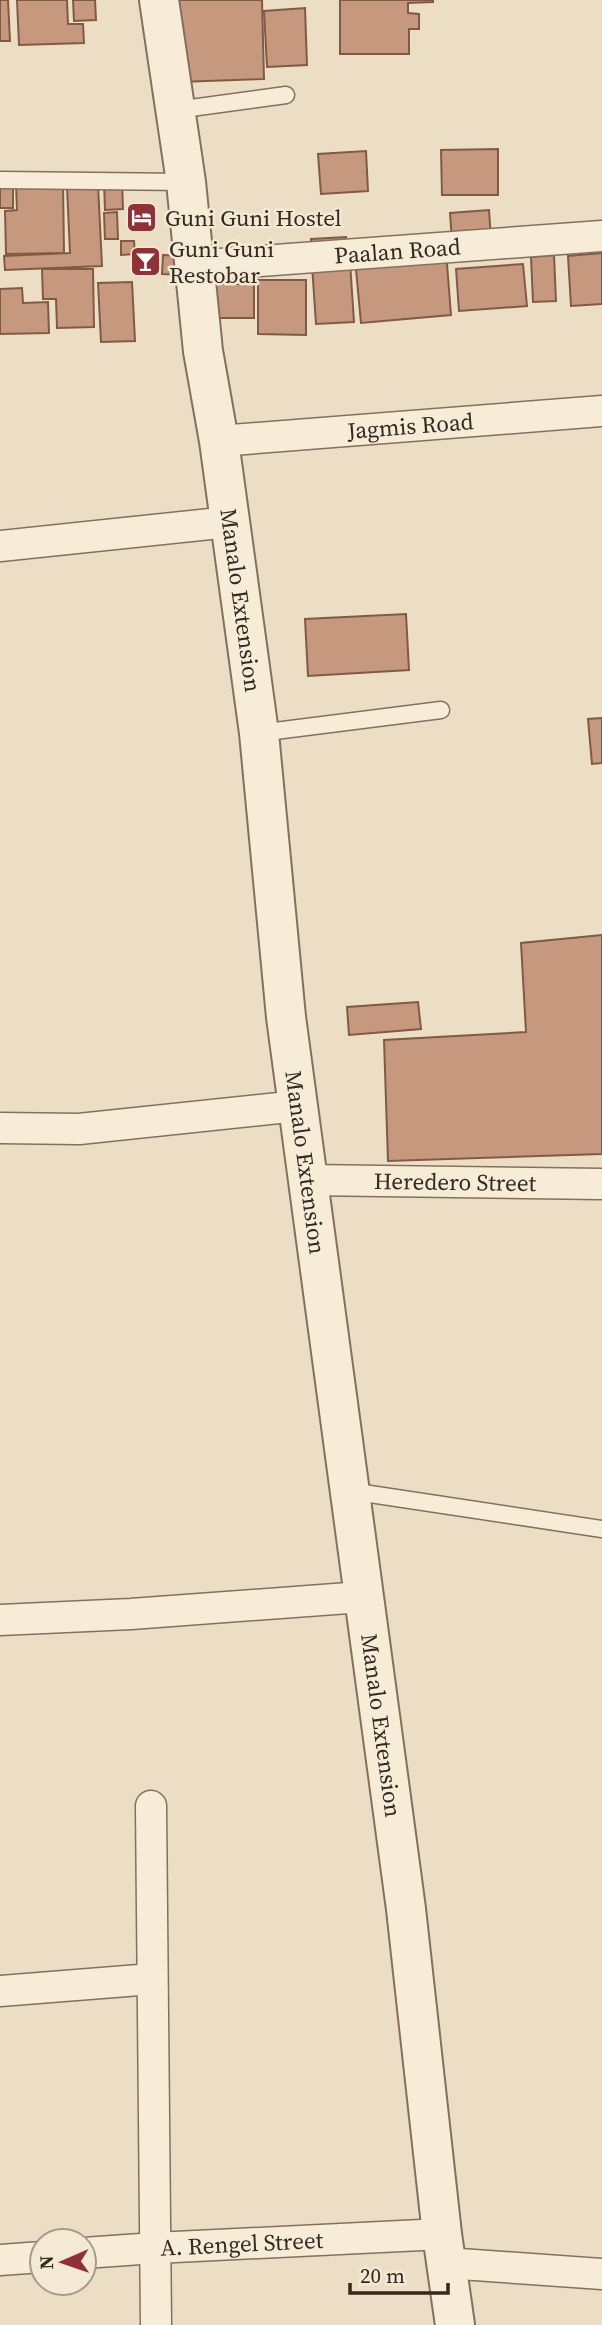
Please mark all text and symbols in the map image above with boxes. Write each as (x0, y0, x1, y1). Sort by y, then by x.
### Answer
hotel icon: Guni Guni Hostel (125, 201, 159, 235)
place label: Guni Guni Hostel (165, 202, 342, 234)
street label: Paalan Road (333, 230, 462, 272)
place label: Guni Guni Restobar (169, 233, 274, 291)
bar icon: Guni Guni Restobar (129, 245, 163, 279)
street label: Jagmis Road (345, 405, 475, 447)
street label: Manalo Extension (212, 506, 269, 694)
street label: Manalo Extension (277, 1069, 334, 1256)
street label: Heredero Street (374, 1165, 537, 1199)
street label: Manalo Extension (353, 1632, 409, 1819)
street label: A. Rengel Street (160, 2224, 324, 2264)
north arrow (28, 2227, 98, 2297)
scale bar (350, 2252, 448, 2296)
text: N (33, 2255, 59, 2270)
text: 20 m (360, 2261, 405, 2290)

